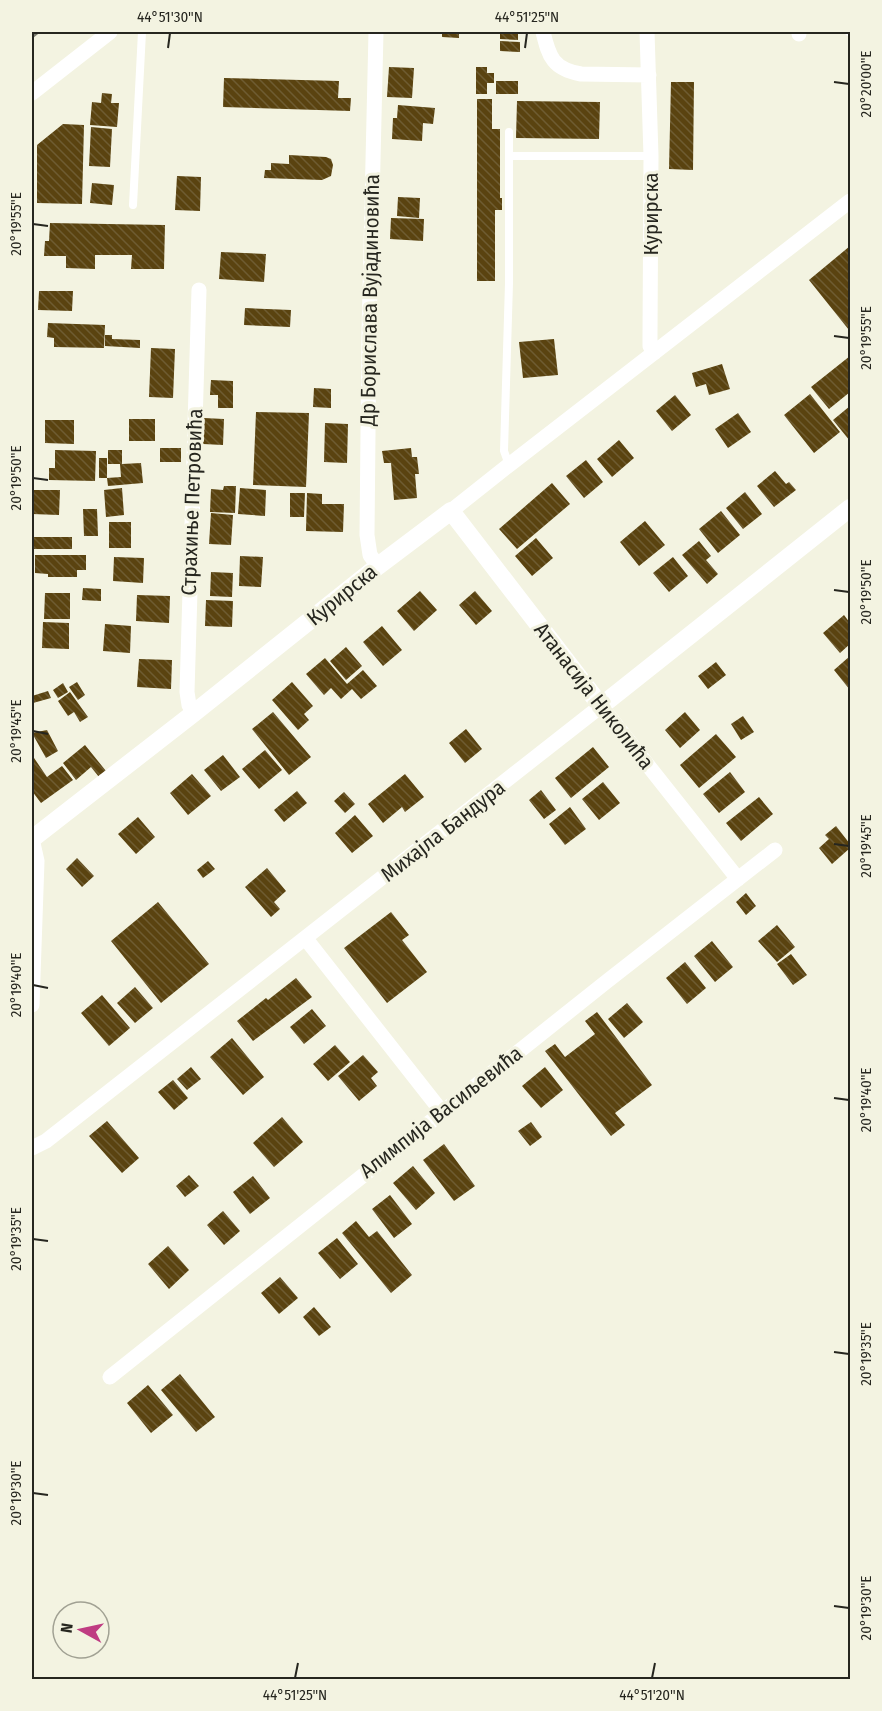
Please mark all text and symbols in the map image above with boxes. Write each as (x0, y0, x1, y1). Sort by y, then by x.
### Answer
text: 44°51'30"N (137, 8, 203, 26)
text: 44°51'25"N (495, 8, 559, 26)
text: 20°20'00"E (857, 51, 875, 117)
street label: Курирска (638, 173, 664, 255)
street label: Др Борислава Вујадиновића (355, 174, 385, 427)
text: 20°19'55"E (7, 192, 25, 256)
text: 20°19'55"E (857, 306, 875, 370)
street label: Страхиње Петровића (176, 408, 208, 596)
text: 20°19'50"E (7, 446, 25, 510)
street label: Курирска (302, 559, 382, 631)
text: 20°19'50"E (857, 560, 875, 624)
street label: Атанасија Николића (529, 617, 659, 775)
text: 20°19'45"E (7, 699, 25, 763)
street label: Михајла Бандура (376, 775, 510, 887)
text: 20°19'45"E (857, 814, 875, 878)
text: 20°19'40"E (7, 953, 25, 1017)
street label: Алимпија Васиљевића (354, 1040, 528, 1184)
text: 20°19'40"E (857, 1068, 875, 1132)
text: 20°19'35"E (7, 1207, 25, 1271)
text: 20°19'35"E (857, 1322, 875, 1386)
text: 20°19'30"E (7, 1461, 25, 1525)
text: 20°19'30"E (857, 1576, 875, 1640)
north arrow (51, 1600, 111, 1660)
text: N (57, 1622, 77, 1634)
text: 44°51'25"N (263, 1686, 327, 1704)
text: 44°51'20"N (619, 1686, 685, 1704)

